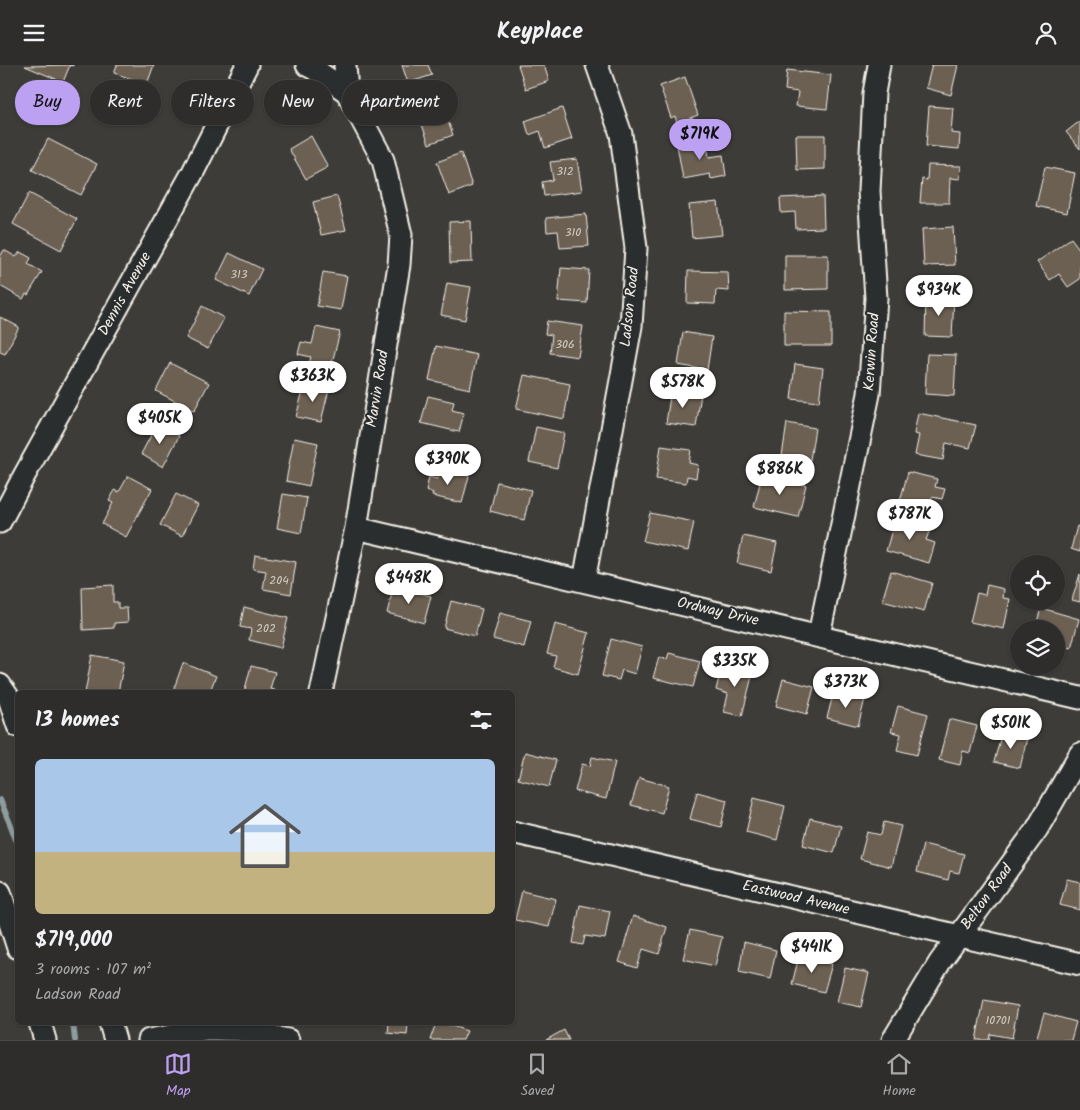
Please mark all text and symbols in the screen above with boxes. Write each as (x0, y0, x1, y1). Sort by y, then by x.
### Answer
text: Keyplace (497, 15, 583, 50)
icon: menu (20, 19, 48, 47)
icon: person (1032, 19, 1060, 47)
chip: Buy (15, 80, 80, 125)
chip: Rent (90, 80, 161, 125)
chip: Filters (171, 80, 254, 125)
chip: New (264, 80, 332, 125)
chip: Apartment (342, 80, 458, 125)
pin: $719K (665, 119, 735, 161)
text: $719K (680, 122, 720, 147)
house number: 312 (556, 162, 574, 181)
house number: 310 (565, 223, 581, 242)
street label: Dennis Avenue (92, 247, 158, 340)
house number: 313 (230, 265, 248, 284)
street label: Ladson Road (614, 265, 646, 348)
pin: $934K (904, 275, 974, 317)
text: $934K (917, 278, 961, 303)
street label: Kerwin Road (857, 312, 887, 392)
house number: 306 (555, 335, 575, 354)
street label: Marvin Road (360, 348, 396, 429)
pin: $363K (278, 361, 348, 403)
text: $363K (290, 364, 336, 389)
pin: $578K (648, 367, 718, 409)
text: $578K (661, 370, 705, 395)
pin: $405K (125, 403, 195, 445)
text: $405K (138, 406, 182, 431)
pin: $390K (413, 443, 483, 486)
text: $390K (426, 447, 470, 472)
pin: $886K (745, 453, 815, 496)
text: $886K (757, 457, 803, 482)
pin: $787K (875, 499, 945, 541)
text: $787K (888, 502, 932, 527)
map controls (1010, 555, 1065, 675)
button: locate (1010, 555, 1065, 610)
pin: $448K (374, 563, 444, 605)
text: $448K (386, 566, 432, 591)
house number: 204 (269, 571, 289, 590)
street label: Ordway Drive (675, 591, 761, 633)
house number: 202 (256, 619, 276, 638)
button: layers (1010, 620, 1065, 675)
pin: $335K (700, 645, 770, 688)
text: $335K (713, 649, 757, 674)
pin: $373K (811, 667, 881, 709)
text: $373K (824, 670, 868, 695)
text: 13 homes (35, 704, 120, 737)
icon: filters (467, 706, 495, 734)
pin: $501K (976, 707, 1046, 750)
text: $501K (991, 711, 1031, 736)
icon: home (220, 791, 310, 881)
street label: Belton Road (955, 859, 1020, 935)
street label: Eastwood Avenue (740, 874, 852, 922)
text: $719,000 (35, 924, 112, 957)
pin: $441K (777, 931, 847, 974)
text: $441K (791, 935, 833, 960)
text: 3 rooms · 107 m² (35, 957, 151, 982)
text: Ladson Road (35, 982, 120, 1007)
house number: 10701 (985, 1011, 1011, 1030)
tab: Map (164, 1050, 192, 1102)
tab: Saved (521, 1050, 554, 1102)
tab: Home (883, 1050, 916, 1102)

